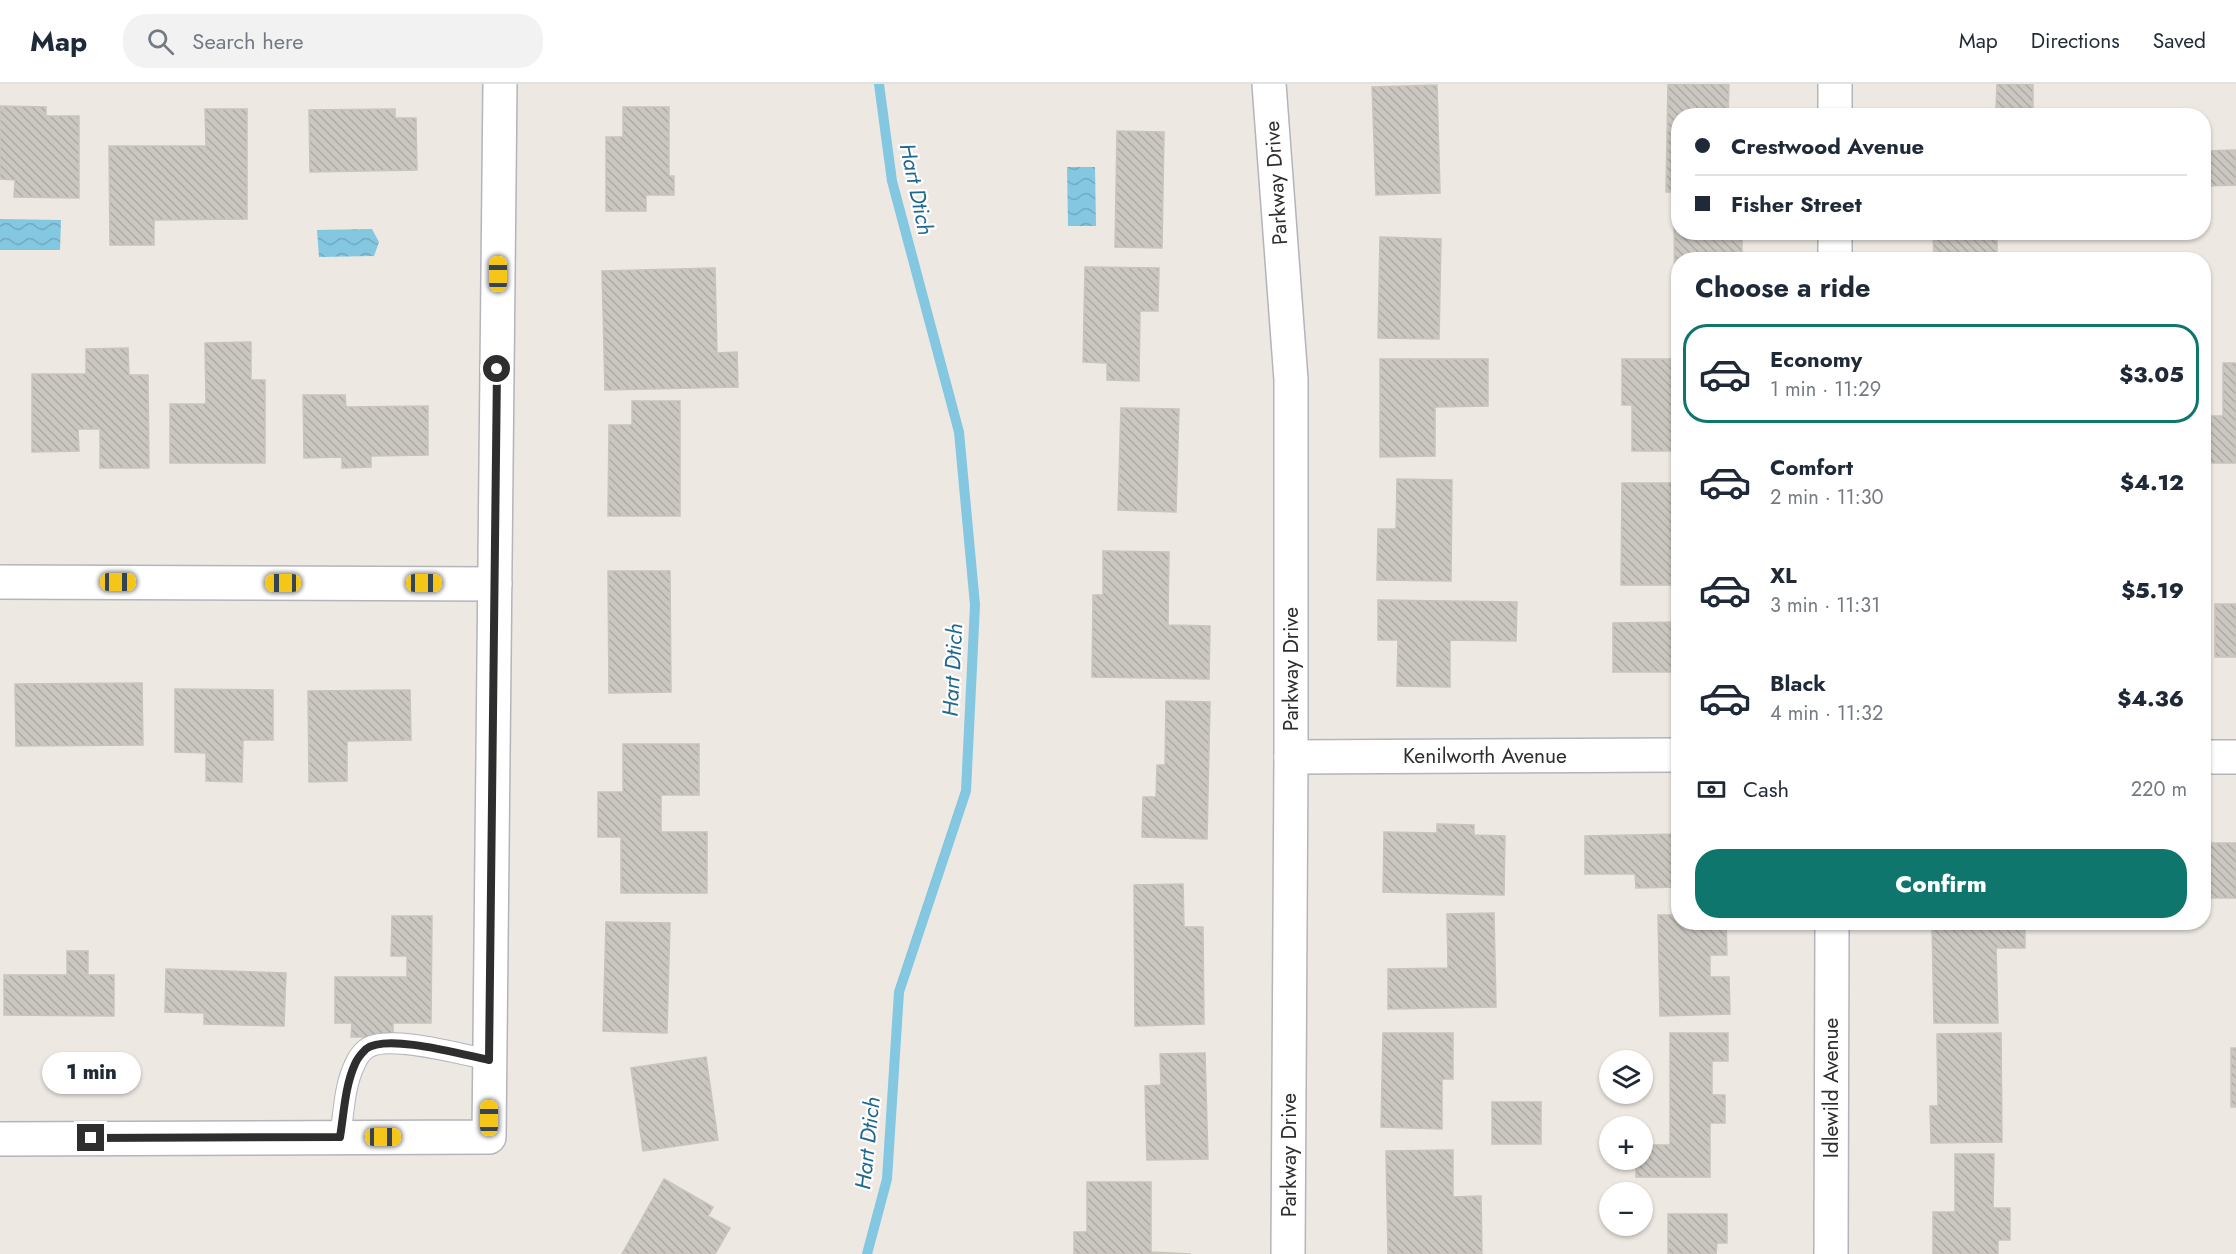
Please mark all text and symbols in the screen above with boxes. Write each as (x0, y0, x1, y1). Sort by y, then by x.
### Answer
search box (123, 14, 543, 68)
text: Map (30, 21, 87, 62)
icon: search (144, 25, 177, 58)
text: Search here (192, 25, 304, 57)
text: Map (1959, 26, 1998, 56)
text: Directions (2031, 26, 2120, 56)
text: Saved (2153, 26, 2206, 56)
street label: Parkway Drive (1257, 120, 1295, 246)
text: Crestwood Avenue (1731, 130, 1924, 162)
water label: Hart Dtich (892, 140, 942, 238)
text: Fisher Street (1731, 188, 1862, 220)
car (489, 256, 507, 292)
text: Choose a ride (1695, 268, 1870, 307)
text: Economy (1770, 343, 1862, 375)
icon: car (1698, 347, 1752, 401)
route start (483, 355, 510, 382)
text: $3.05 (2119, 358, 2184, 390)
text: 1 min · 11:29 (1770, 375, 1881, 404)
text: Comfort (1770, 451, 1853, 483)
icon: car (1698, 455, 1752, 509)
text: $4.12 (2120, 466, 2184, 498)
text: 2 min · 11:30 (1770, 483, 1884, 512)
text: XL (1770, 559, 1797, 591)
icon: car (1698, 563, 1752, 617)
car (100, 573, 136, 591)
car (265, 574, 301, 592)
car (406, 574, 442, 592)
text: $5.19 (2121, 574, 2184, 606)
text: 3 min · 11:31 (1770, 591, 1880, 620)
street label: Parkway Drive (1276, 607, 1306, 731)
water label: Hart Dtich (934, 623, 970, 717)
text: Black (1770, 667, 1826, 699)
icon: car (1698, 671, 1752, 725)
text: $4.36 (2117, 682, 2184, 714)
text: 4 min · 11:32 (1770, 699, 1883, 728)
street label: Kenilworth Avenue (1403, 741, 1567, 771)
icon: cash (1695, 773, 1728, 806)
text: Cash (1743, 773, 1789, 805)
text: 220 m (2131, 775, 2187, 804)
button: Confirm (1695, 849, 2187, 918)
street label: Idlewild Avenue (1816, 1017, 1846, 1158)
map controls (1599, 1050, 1653, 1236)
button: layers (1599, 1050, 1653, 1104)
callout: 1 min (42, 1051, 140, 1093)
text: 1 min (66, 1058, 117, 1087)
street label: Parkway Drive (1274, 1093, 1304, 1217)
water label: Hart Dtich (846, 1095, 888, 1191)
car (480, 1100, 498, 1136)
button: + (1599, 1116, 1653, 1170)
route end (77, 1124, 104, 1151)
car (365, 1128, 401, 1146)
button: − (1599, 1182, 1653, 1236)

